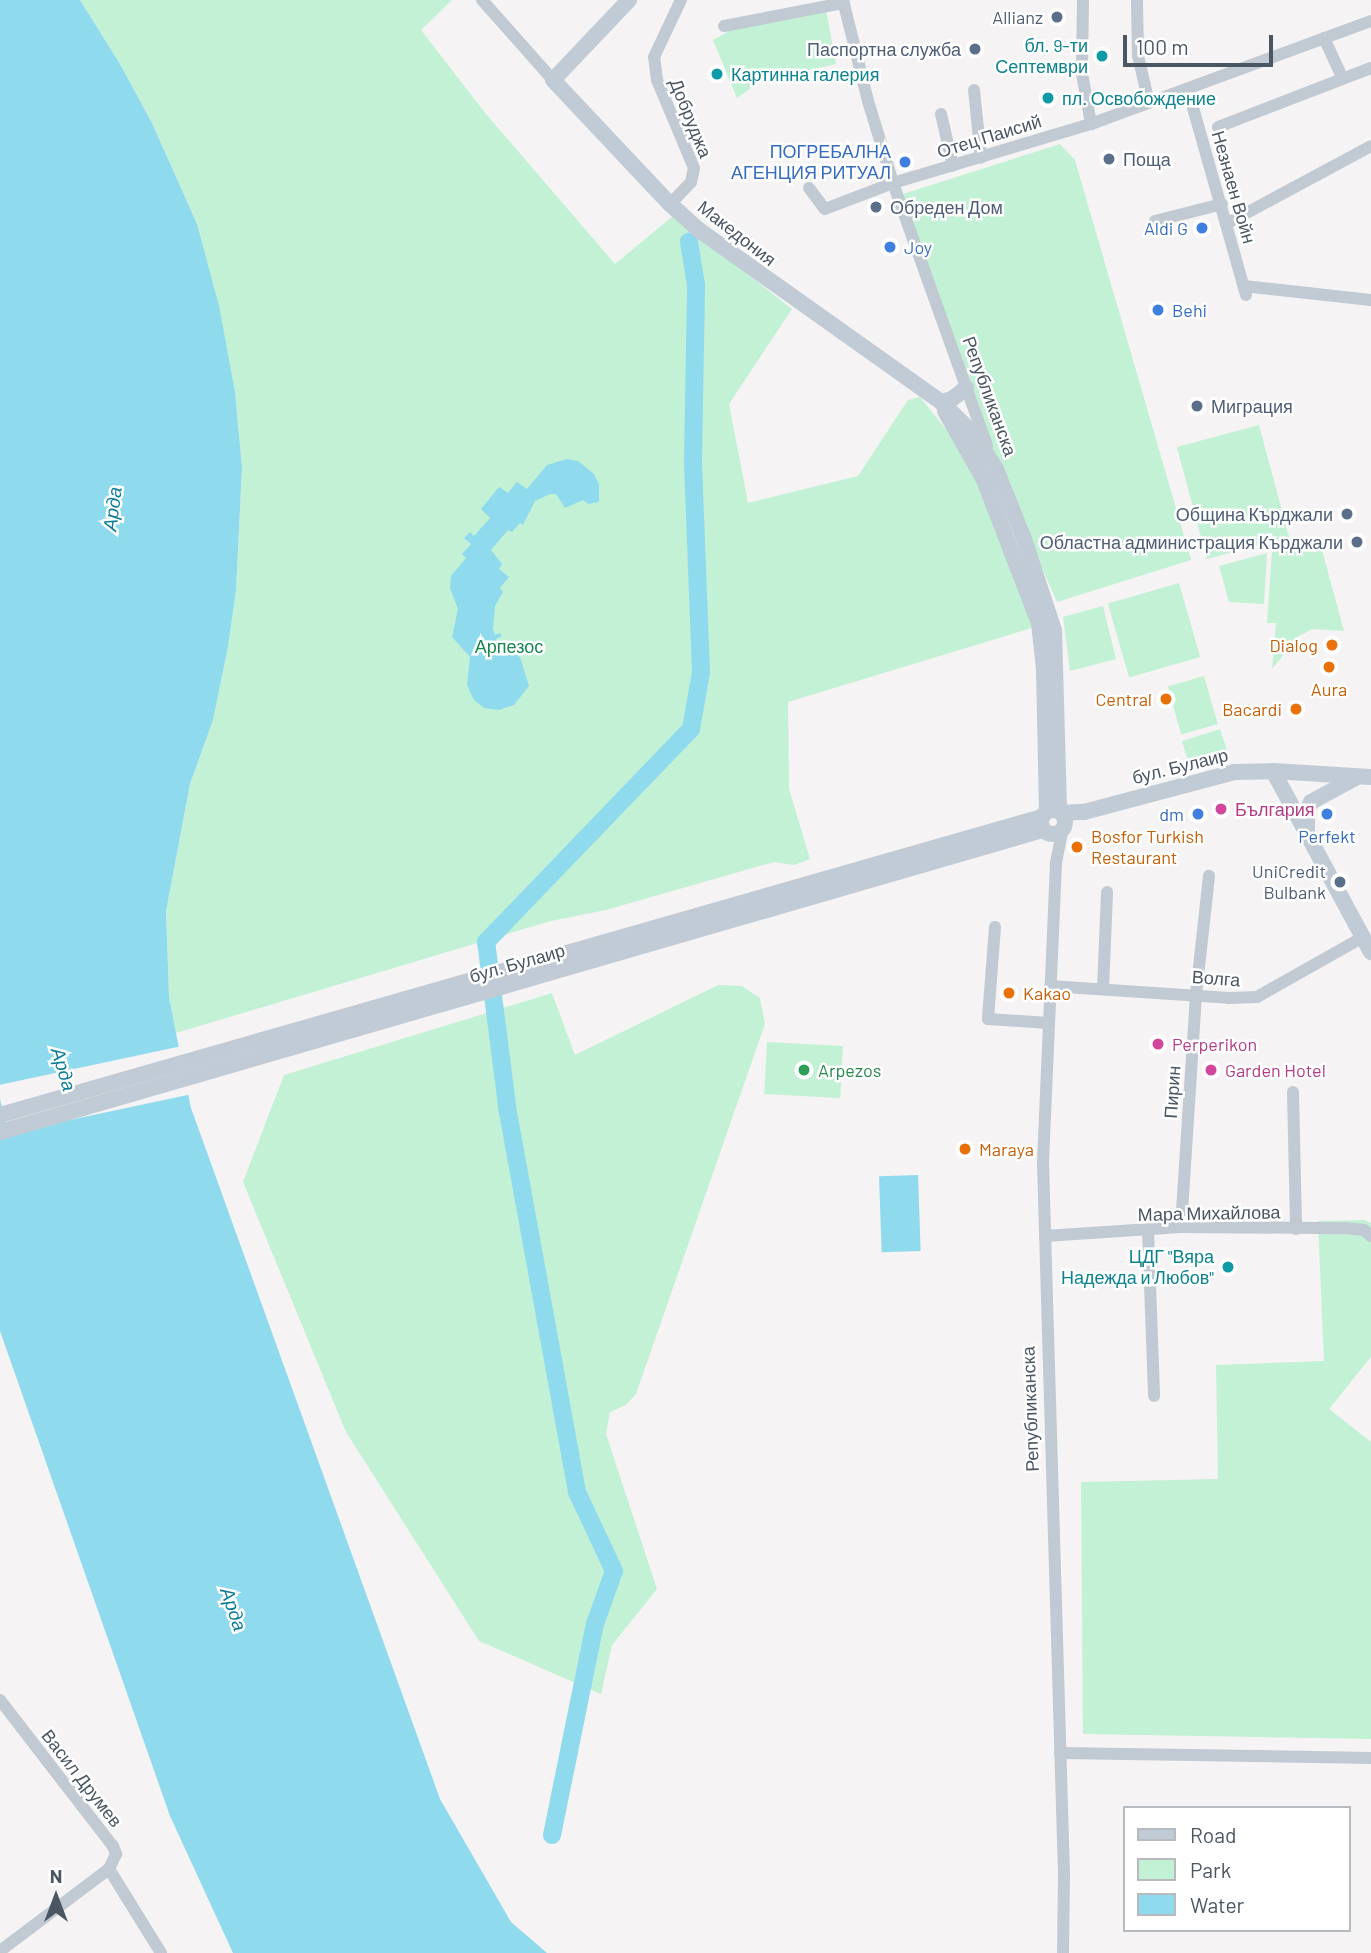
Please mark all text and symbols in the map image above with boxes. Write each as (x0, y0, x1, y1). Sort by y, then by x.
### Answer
place label: Allianz (992, 6, 1043, 28)
marker: Allianz (1049, 9, 1065, 25)
scale bar (1126, 21, 1276, 65)
text: 100 m (1136, 34, 1189, 59)
place label: бл. 9-ти Септември (995, 35, 1088, 78)
place label: Паспортна служба (807, 38, 961, 60)
marker: Паспортна служба (967, 41, 983, 57)
marker: бл. 9-ти Септември (1094, 48, 1110, 64)
place label: Картинна галерия (731, 63, 879, 85)
marker: Картинна галерия (709, 66, 725, 82)
street label: Добруджа (665, 75, 717, 161)
place label: пл. Освобождение (1062, 87, 1216, 109)
marker: пл. Освобождение (1040, 90, 1056, 106)
street label: Отец Паисий (934, 110, 1044, 162)
street label: Незнаен Войн (1208, 128, 1260, 246)
place label: ПОГРЕБАЛНА АГЕНЦИЯ РИТУАЛ (731, 141, 891, 184)
place label: Поща (1123, 148, 1171, 170)
marker: Поща (1101, 151, 1117, 167)
marker: ПОГРЕБАЛНА АГЕНЦИЯ РИТУАЛ (897, 154, 913, 170)
street label: Македония (694, 196, 780, 270)
place label: Обреден Дом (890, 196, 1003, 218)
marker: Обреден Дом (868, 199, 884, 215)
place label: Aldi G (1144, 217, 1188, 239)
marker: Aldi G (1194, 220, 1210, 236)
place label: Joy (904, 236, 932, 258)
marker: Joy (882, 239, 898, 255)
place label: Behi (1172, 299, 1207, 321)
marker: Behi (1150, 302, 1166, 318)
street label: Републиканска (958, 333, 1022, 459)
place label: Миграция (1211, 395, 1293, 417)
marker: Миграция (1189, 398, 1205, 414)
water label: Арда (98, 486, 126, 532)
place label: Община Кърджали (1176, 503, 1333, 525)
marker: Община Кърджали (1339, 506, 1355, 522)
place label: Областна администрация Кърджали (1040, 531, 1343, 553)
marker: Областна администрация Кърджали (1349, 534, 1365, 550)
place label: Dialog (1270, 634, 1318, 656)
park label: Арпезос (475, 635, 543, 657)
marker: Dialog (1324, 637, 1340, 653)
marker: Aura (1321, 659, 1337, 675)
place label: Aura (1311, 678, 1347, 700)
place label: Central (1095, 688, 1152, 710)
marker: Central (1158, 691, 1174, 707)
place label: Bacardi (1222, 698, 1282, 720)
marker: Bacardi (1288, 701, 1304, 717)
street label: бул. Булаир (1130, 744, 1230, 788)
place label: България (1235, 798, 1315, 820)
marker: България (1213, 801, 1229, 817)
place label: dm (1159, 803, 1184, 825)
marker: dm (1190, 806, 1206, 822)
marker: Perfekt (1319, 806, 1335, 822)
place label: Perfekt (1298, 825, 1356, 847)
place label: Bosfor Turkish Restaurant (1091, 826, 1204, 868)
marker: Bosfor Turkish Restaurant (1069, 839, 1085, 855)
place label: UniCredit Bulbank (1252, 861, 1326, 903)
marker: UniCredit Bulbank (1332, 874, 1348, 890)
street label: бул. Булаир (467, 939, 567, 987)
street label: Волга (1191, 966, 1241, 990)
place label: Kakao (1023, 982, 1071, 1004)
marker: Kakao (1001, 985, 1017, 1001)
place label: Perperikon (1172, 1033, 1257, 1055)
marker: Perperikon (1150, 1036, 1166, 1052)
water label: Арда (47, 1044, 81, 1094)
place label: Arpezos (818, 1059, 881, 1081)
place label: Garden Hotel (1225, 1059, 1326, 1081)
marker: Arpezos (796, 1062, 812, 1078)
marker: Garden Hotel (1203, 1062, 1219, 1078)
street label: Пирин (1159, 1065, 1185, 1119)
place label: Maraya (979, 1138, 1034, 1160)
marker: Maraya (957, 1141, 973, 1157)
street label: Мара Михайлова (1137, 1201, 1281, 1225)
place label: ЦДГ "Вяра Надежда и Любов" (1061, 1246, 1214, 1288)
marker: ЦДГ "Вяра Надежда и Любов" (1220, 1259, 1236, 1275)
street label: Републиканска (1017, 1346, 1043, 1472)
water label: Арда (216, 1584, 252, 1634)
street label: Васил Друмев (37, 1725, 127, 1831)
legend (1122, 1806, 1350, 1932)
text: Road (1190, 1822, 1236, 1847)
text: Park (1190, 1857, 1231, 1882)
north arrow (21, 1862, 91, 1932)
text: N (50, 1864, 62, 1887)
text: Water (1190, 1892, 1244, 1917)

